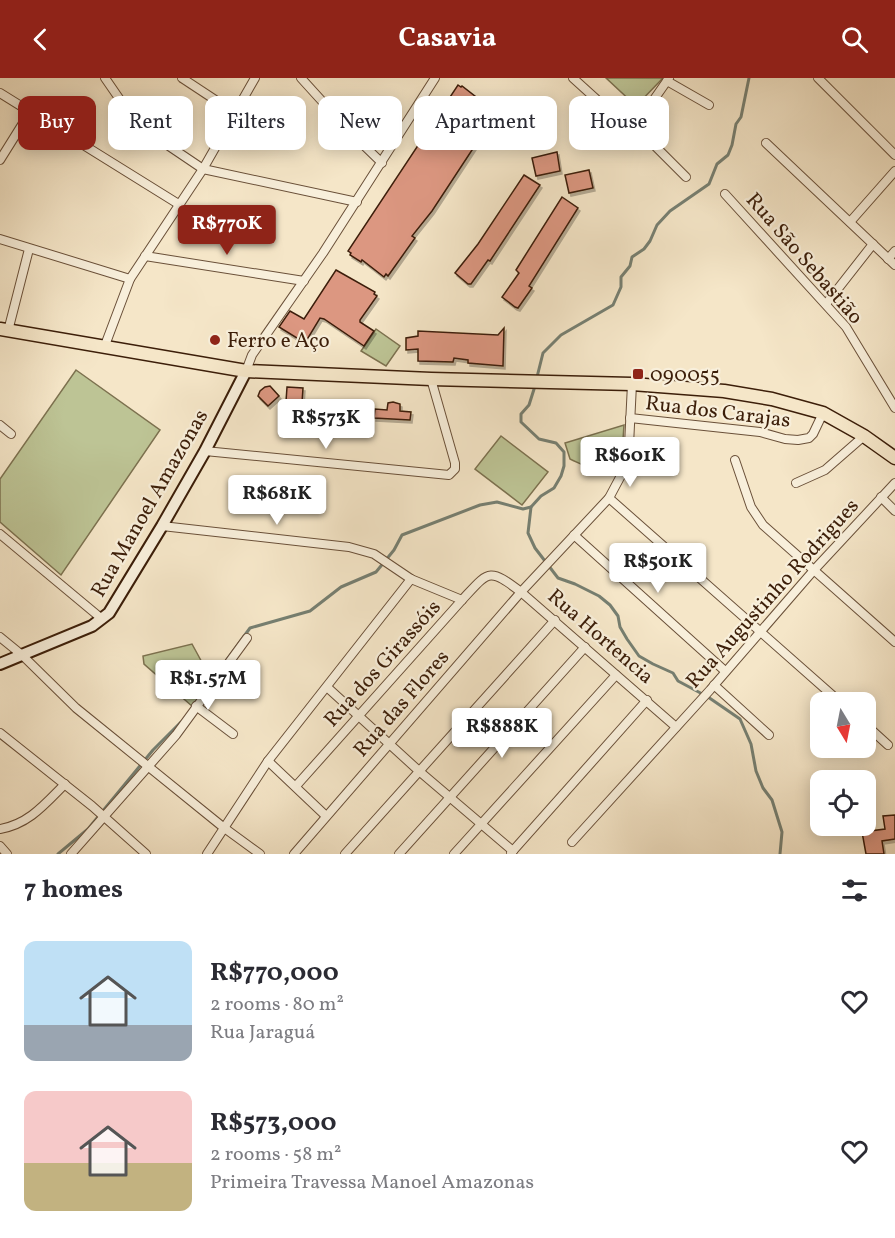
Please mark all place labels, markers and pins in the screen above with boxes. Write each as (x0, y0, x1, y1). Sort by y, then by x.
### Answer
pin: R$770K (178, 205, 276, 256)
place label: Ferro e Aço (227, 327, 330, 356)
marker: Ferro e Aço (208, 333, 222, 347)
place label: 090055 (650, 361, 720, 390)
marker: 090055 (631, 367, 645, 381)
pin: R$573K (277, 399, 375, 450)
pin: R$601K (581, 437, 679, 488)
pin: R$681K (228, 475, 326, 526)
pin: R$501K (609, 543, 707, 594)
pin: R$1.57M (153, 660, 263, 711)
pin: R$888K (453, 708, 551, 759)

